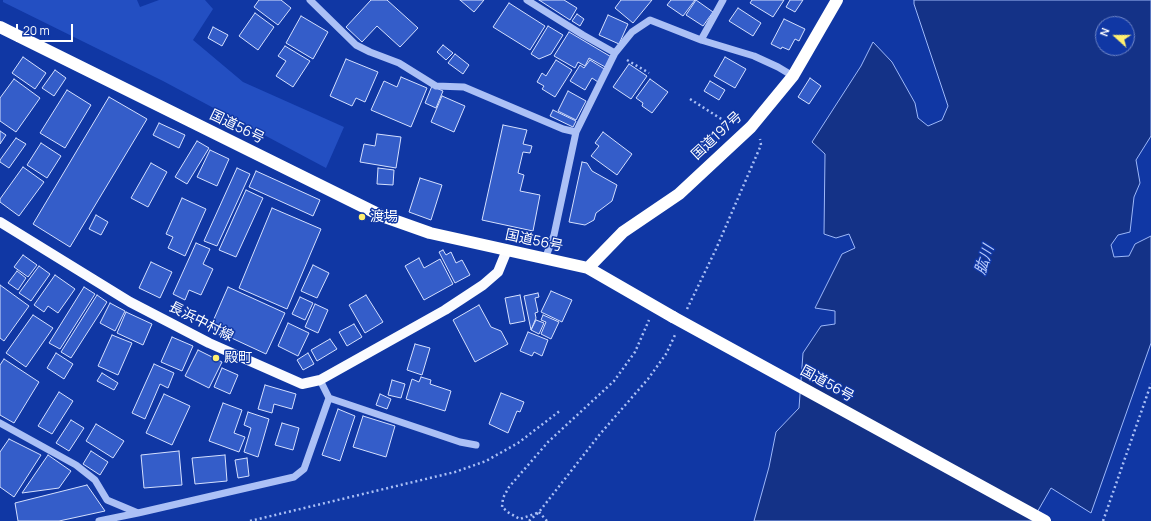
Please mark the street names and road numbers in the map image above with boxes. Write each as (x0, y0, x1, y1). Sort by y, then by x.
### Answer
street label: 国道56号 (207, 107, 267, 147)
street label: 国道197号 (688, 108, 746, 164)
street label: 国道56号 (504, 227, 564, 255)
street label: 長浜中村線 (166, 299, 236, 345)
street label: 国道56号 (797, 362, 857, 406)

